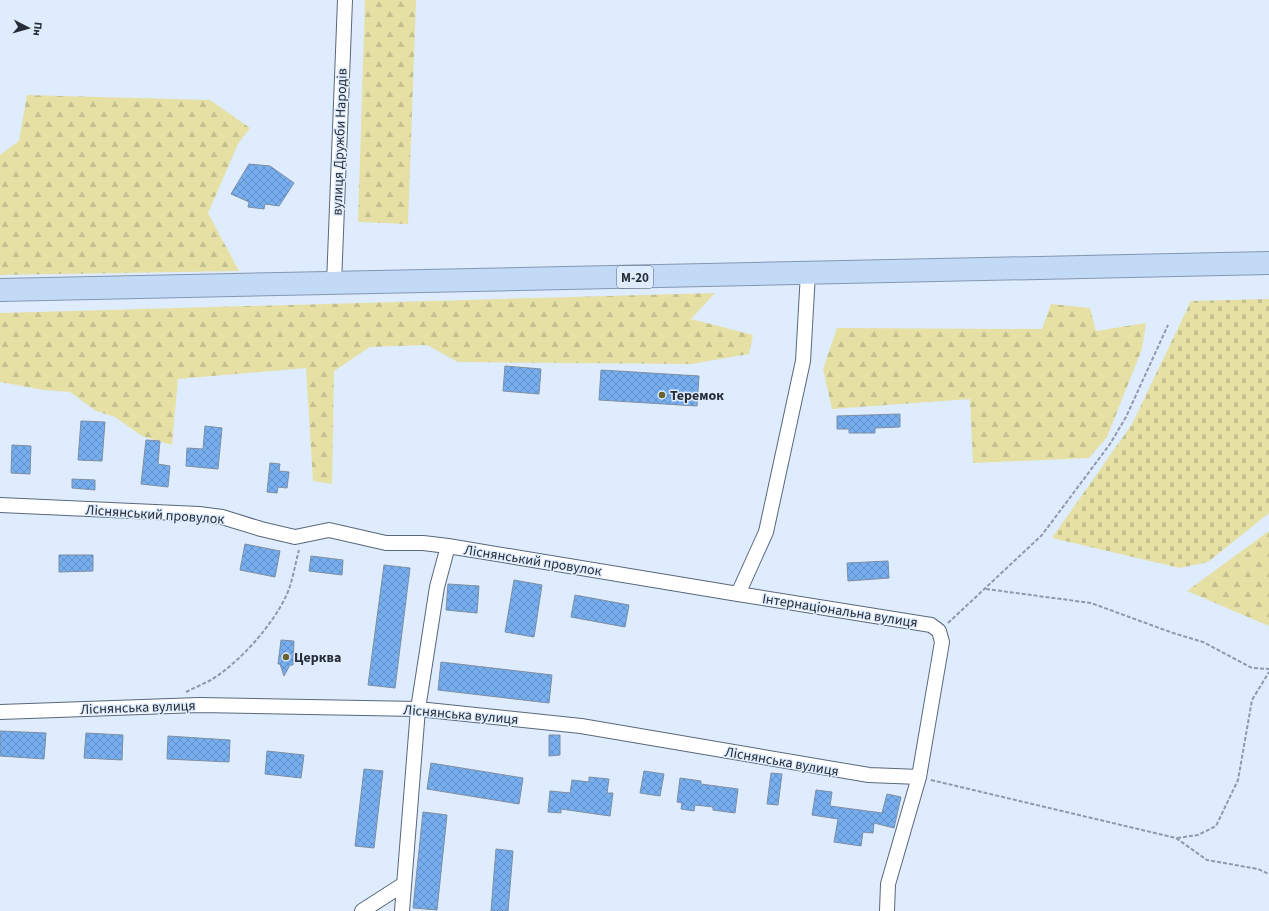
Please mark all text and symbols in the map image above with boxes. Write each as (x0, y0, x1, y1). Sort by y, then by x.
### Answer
north arrow (8, 8, 48, 48)
text: Пн (29, 21, 46, 37)
street label: вулиця Дружби Народів (327, 68, 353, 216)
road number: М-20 (617, 266, 653, 288)
place label: Теремок (670, 386, 724, 406)
marker: Теремок (657, 390, 667, 400)
street label: Ліснянський провулок (85, 500, 225, 530)
street label: Ліснянський провулок (463, 540, 603, 582)
street label: Інтернаціональна вулиця (761, 589, 919, 633)
place label: Церква (294, 648, 341, 668)
marker: Церква (281, 652, 291, 662)
street label: Ліснянська вулиця (80, 696, 196, 720)
street label: Ліснянська вулиця (403, 700, 519, 730)
street label: Ліснянська вулиця (723, 742, 840, 782)

